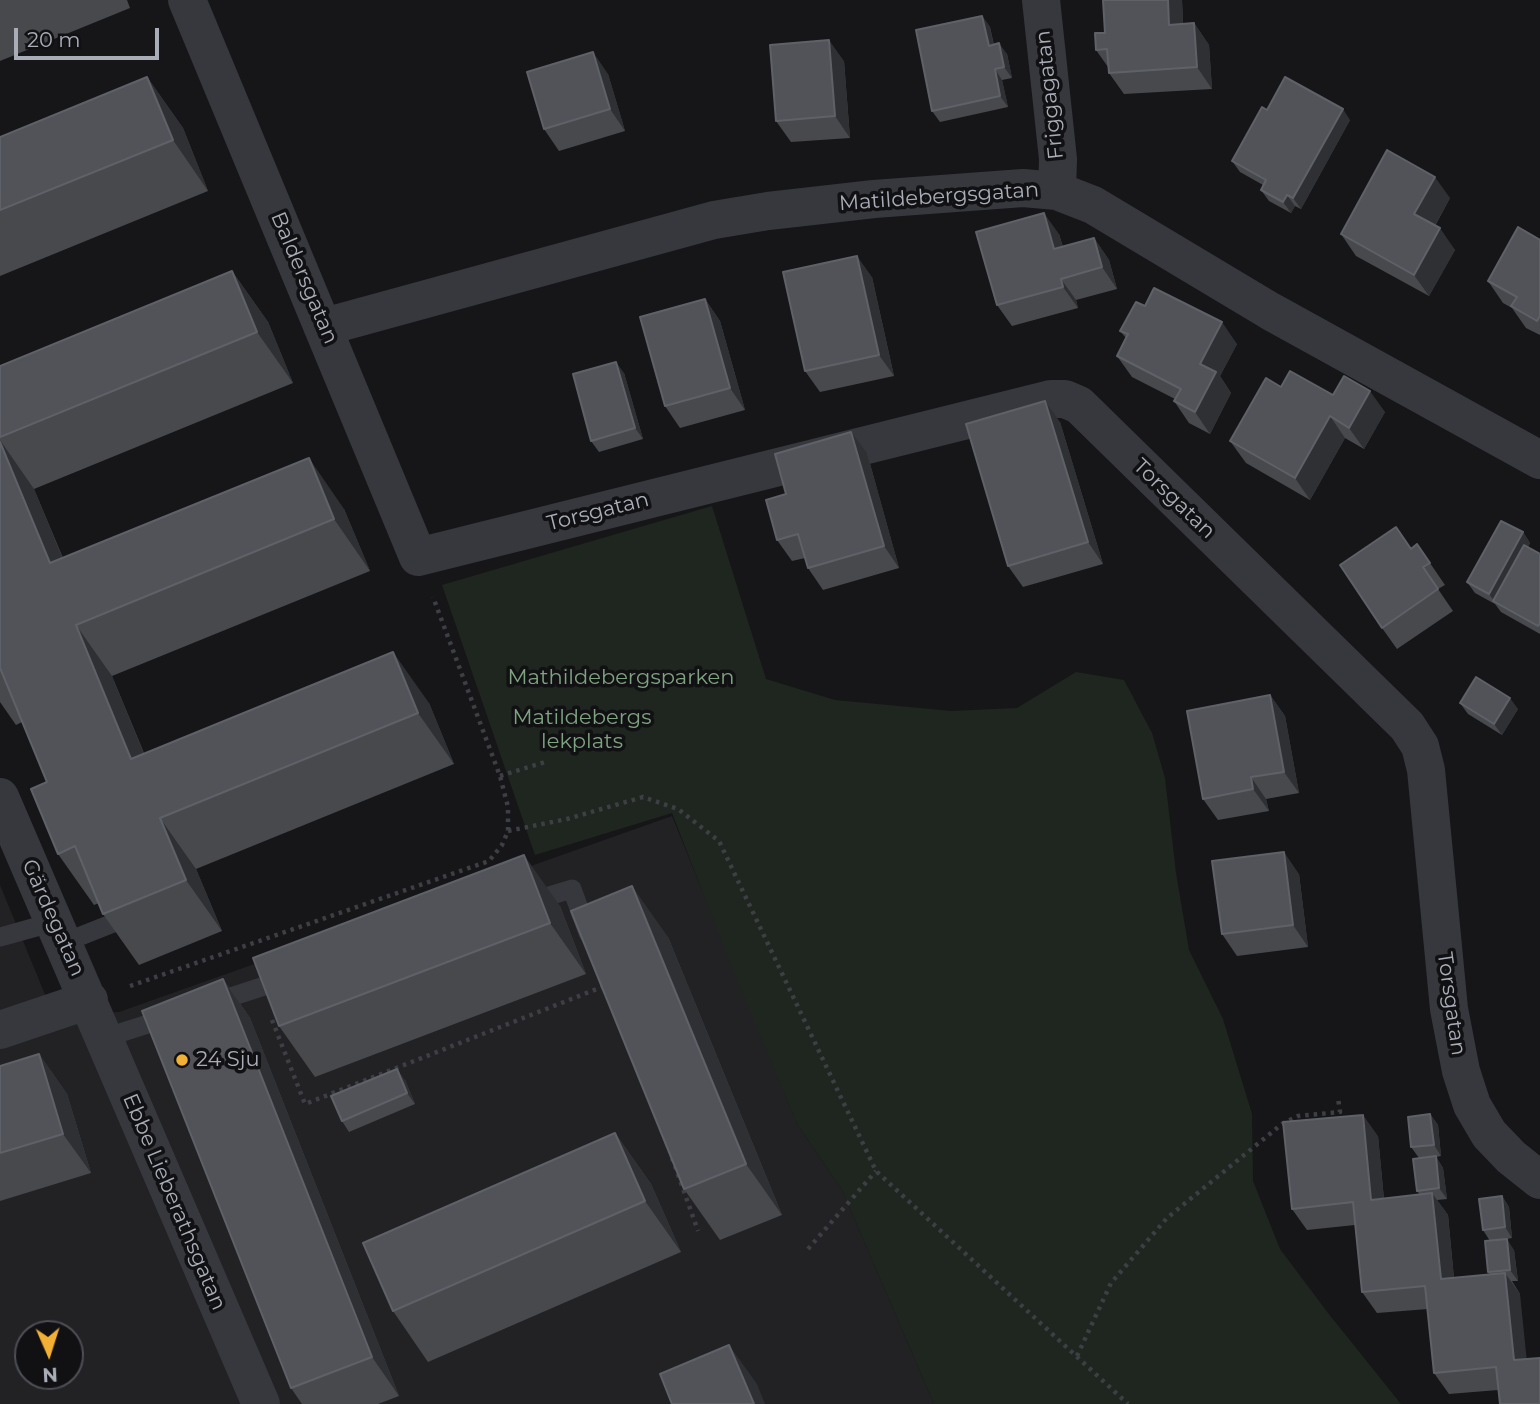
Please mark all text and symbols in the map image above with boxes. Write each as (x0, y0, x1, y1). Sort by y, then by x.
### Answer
scale bar (18, 14, 163, 58)
text: 20 m (27, 27, 81, 52)
street label: Friggagatan (1031, 29, 1069, 161)
street label: Matildebergsgatan (838, 177, 1040, 217)
street label: Baldersgatan (265, 208, 343, 348)
street label: Torsgatan (1128, 454, 1220, 544)
street label: Torsgatan (544, 487, 652, 537)
park label: Mathildebergsparken (508, 665, 734, 691)
park label: Matildebergs lekplats (513, 705, 651, 755)
street label: Gärdegatan (16, 856, 90, 980)
street label: Torsgatan (1431, 951, 1471, 1057)
place label: 24 Sju (196, 1047, 260, 1073)
marker: 24 Sju (174, 1052, 190, 1068)
street label: Ebbe Lieberathsgatan (117, 1090, 231, 1314)
north arrow (14, 1320, 84, 1390)
text: N (42, 1363, 58, 1386)

